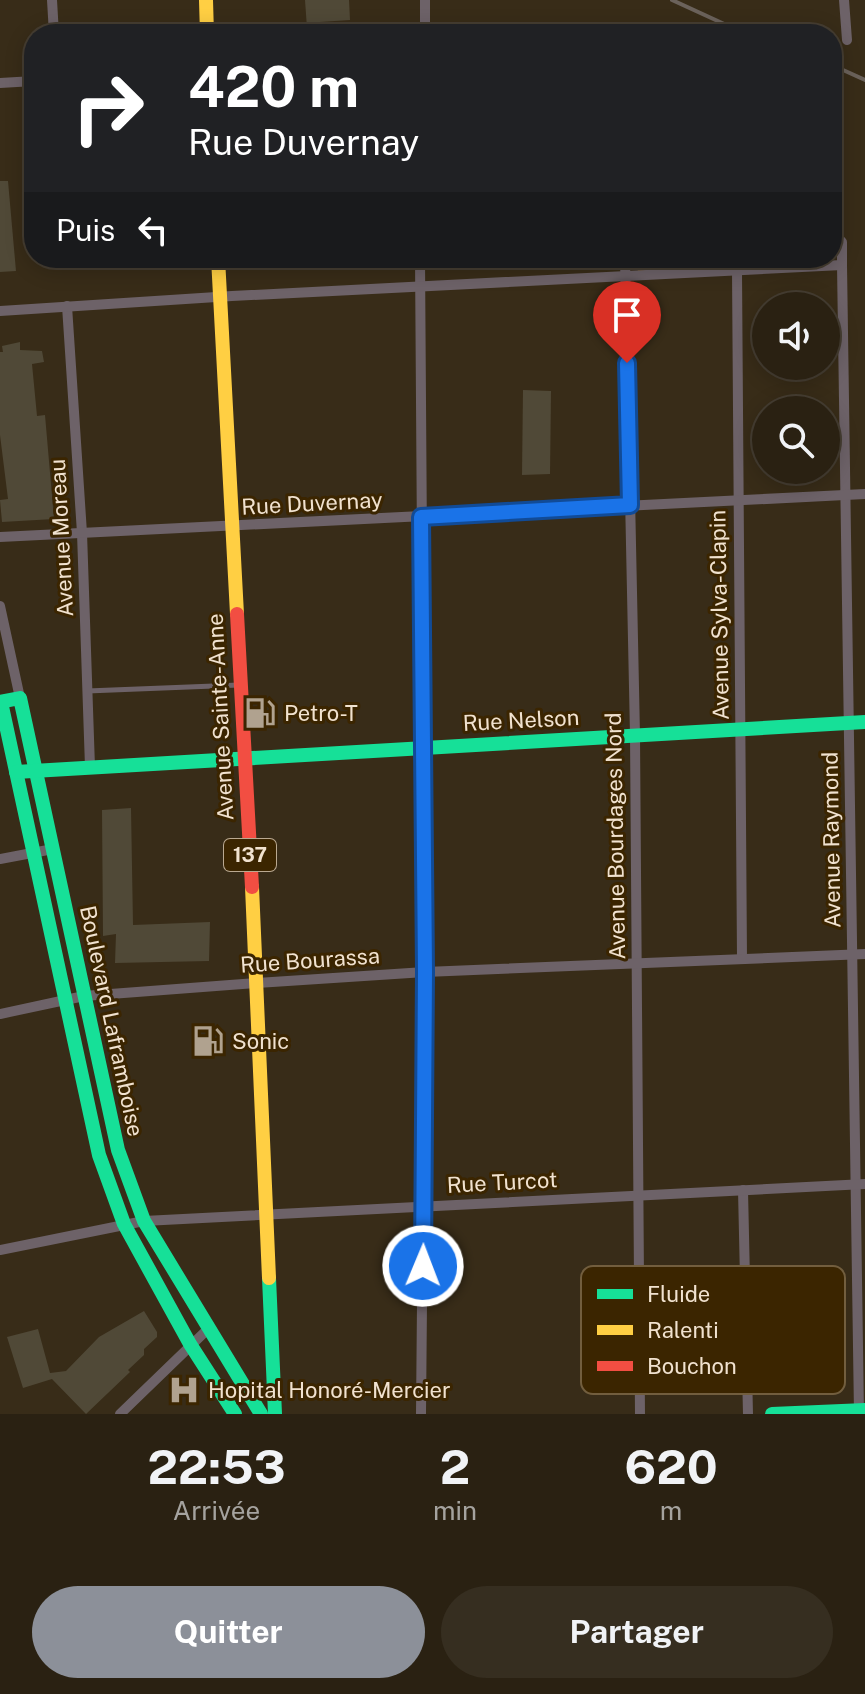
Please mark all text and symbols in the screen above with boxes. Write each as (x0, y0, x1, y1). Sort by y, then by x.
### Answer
text: 420 m (188, 54, 359, 120)
icon: right (56, 56, 160, 160)
text: Rue Duvernay (188, 121, 419, 163)
icon: left (131, 208, 175, 252)
text: Puis (56, 212, 115, 248)
pin (593, 281, 661, 363)
map controls (752, 292, 840, 484)
button: sound (752, 292, 840, 380)
icon: arrive (605, 293, 649, 337)
button: search (752, 396, 840, 484)
street label: Avenue Moreau (44, 458, 78, 618)
street label: Rue Duvernay (241, 486, 383, 520)
street label: Avenue Sylva-Clapin (704, 510, 734, 720)
street label: Avenue Sainte-Anne (202, 613, 238, 821)
fuel station icon: Petro-T (243, 696, 277, 730)
place label: Petro-T (284, 700, 358, 726)
street label: Rue Nelson (462, 704, 580, 736)
street label: Avenue Bourdages Nord (600, 712, 630, 960)
street label: Avenue Raymond (816, 752, 846, 928)
road number: 137 (224, 839, 276, 871)
street label: Boulevard Laframboise (75, 903, 149, 1139)
street label: Rue Bourassa (239, 942, 381, 978)
fuel station icon: Sonic (191, 1024, 225, 1058)
place label: Sonic (232, 1028, 289, 1054)
street label: Rue Turcot (446, 1166, 558, 1198)
position arrow (381, 1224, 465, 1308)
legend (581, 1266, 845, 1394)
text: Fluide (647, 1281, 710, 1307)
text: Ralenti (647, 1317, 719, 1343)
text: Bouchon (647, 1353, 737, 1379)
hospital icon: Hopital Honoré-Mercier (167, 1373, 201, 1407)
place label: Hopital Honoré-Mercier (208, 1377, 451, 1403)
text: 22:53 (147, 1438, 286, 1495)
text: 2 (440, 1438, 470, 1495)
text: 620 (624, 1438, 718, 1495)
text: Arrivée (173, 1495, 260, 1526)
text: min (433, 1495, 477, 1526)
text: m (660, 1495, 682, 1526)
button: Quitter (32, 1586, 425, 1678)
button: Partager (441, 1586, 833, 1678)

